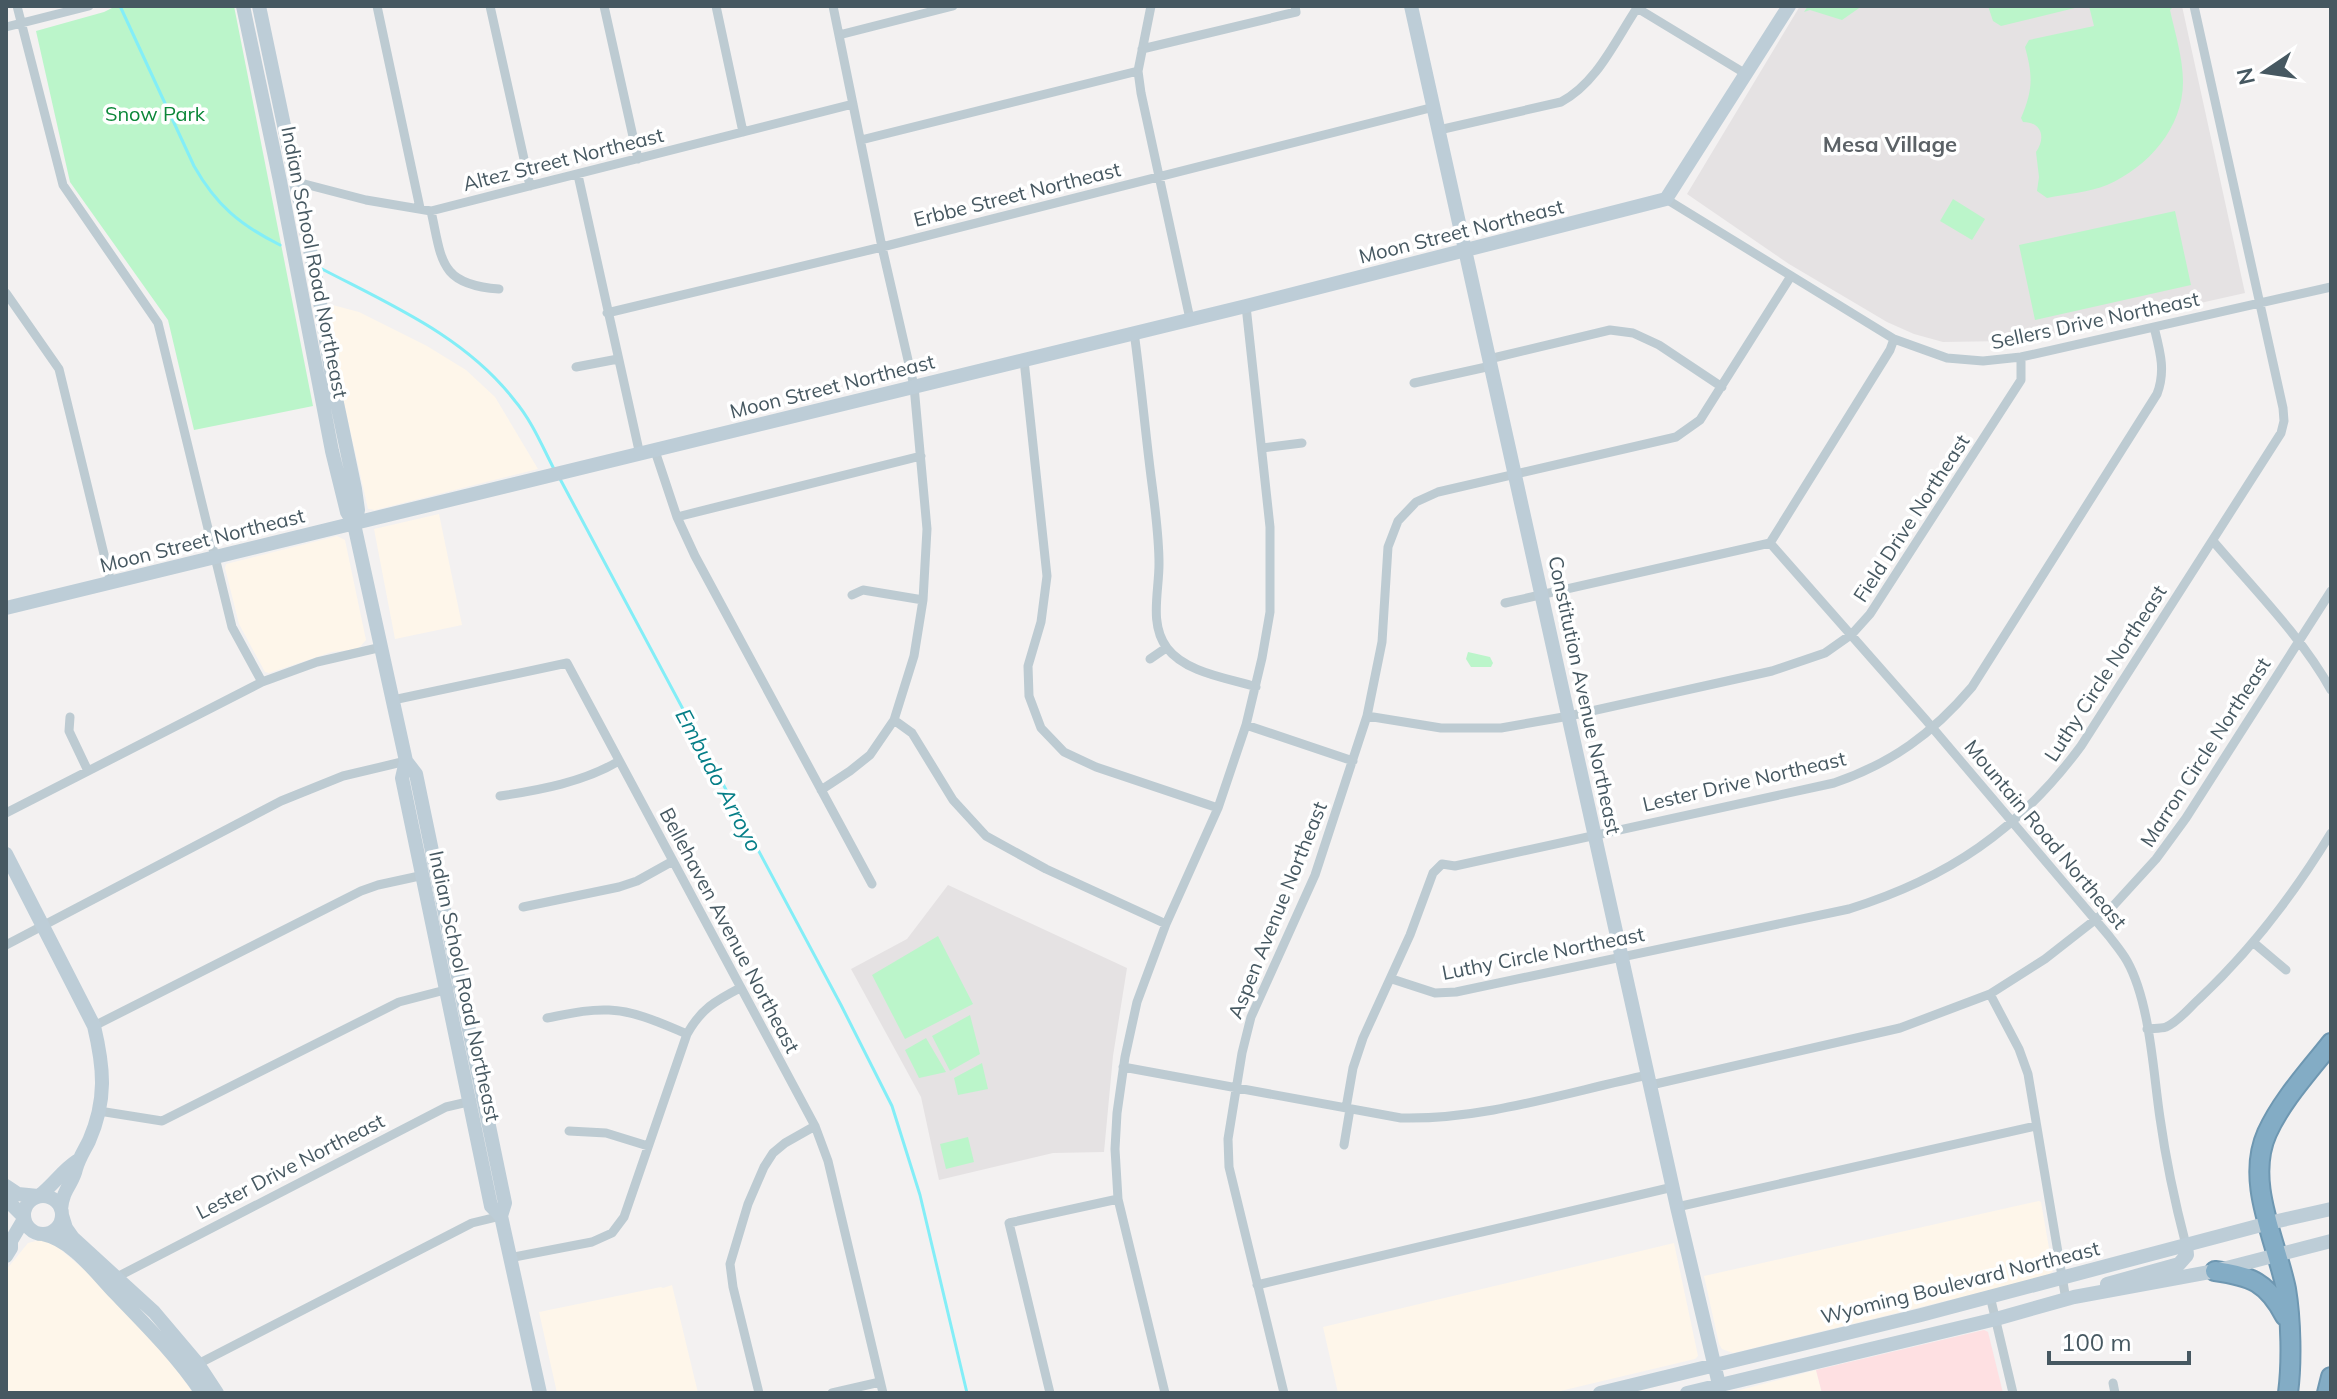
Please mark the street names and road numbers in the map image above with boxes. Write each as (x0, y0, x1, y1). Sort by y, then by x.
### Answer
street label: Altez Street Northeast (460, 122, 666, 196)
street label: Indian School Road Northeast (276, 124, 354, 400)
street label: Erbbe Street Northeast (911, 156, 1123, 232)
street label: Moon Street Northeast (1356, 193, 1566, 269)
street label: Sellers Drive Northeast (1989, 286, 2201, 354)
street label: Moon Street Northeast (727, 348, 937, 424)
street label: Field Drive Northeast (1847, 429, 1975, 607)
street label: Moon Street Northeast (97, 502, 307, 578)
street label: Constitution Avenue Northeast (1543, 554, 1627, 836)
street label: Luthy Circle Northeast (2039, 580, 2171, 766)
street label: Marron Circle Northeast (2134, 653, 2276, 851)
street label: Mountain Road Northeast (1959, 734, 2133, 934)
street label: Lester Drive Northeast (1640, 745, 1848, 817)
street label: Aspen Avenue Northeast (1222, 798, 1332, 1022)
street label: Bellehaven Avenue Northeast (655, 803, 805, 1057)
street label: Indian School Road Northeast (424, 848, 506, 1124)
street label: Luthy Circle Northeast (1440, 921, 1646, 985)
street label: Lester Drive Northeast (192, 1108, 388, 1224)
street label: Wyoming Boulevard Northeast (1818, 1235, 2102, 1329)

